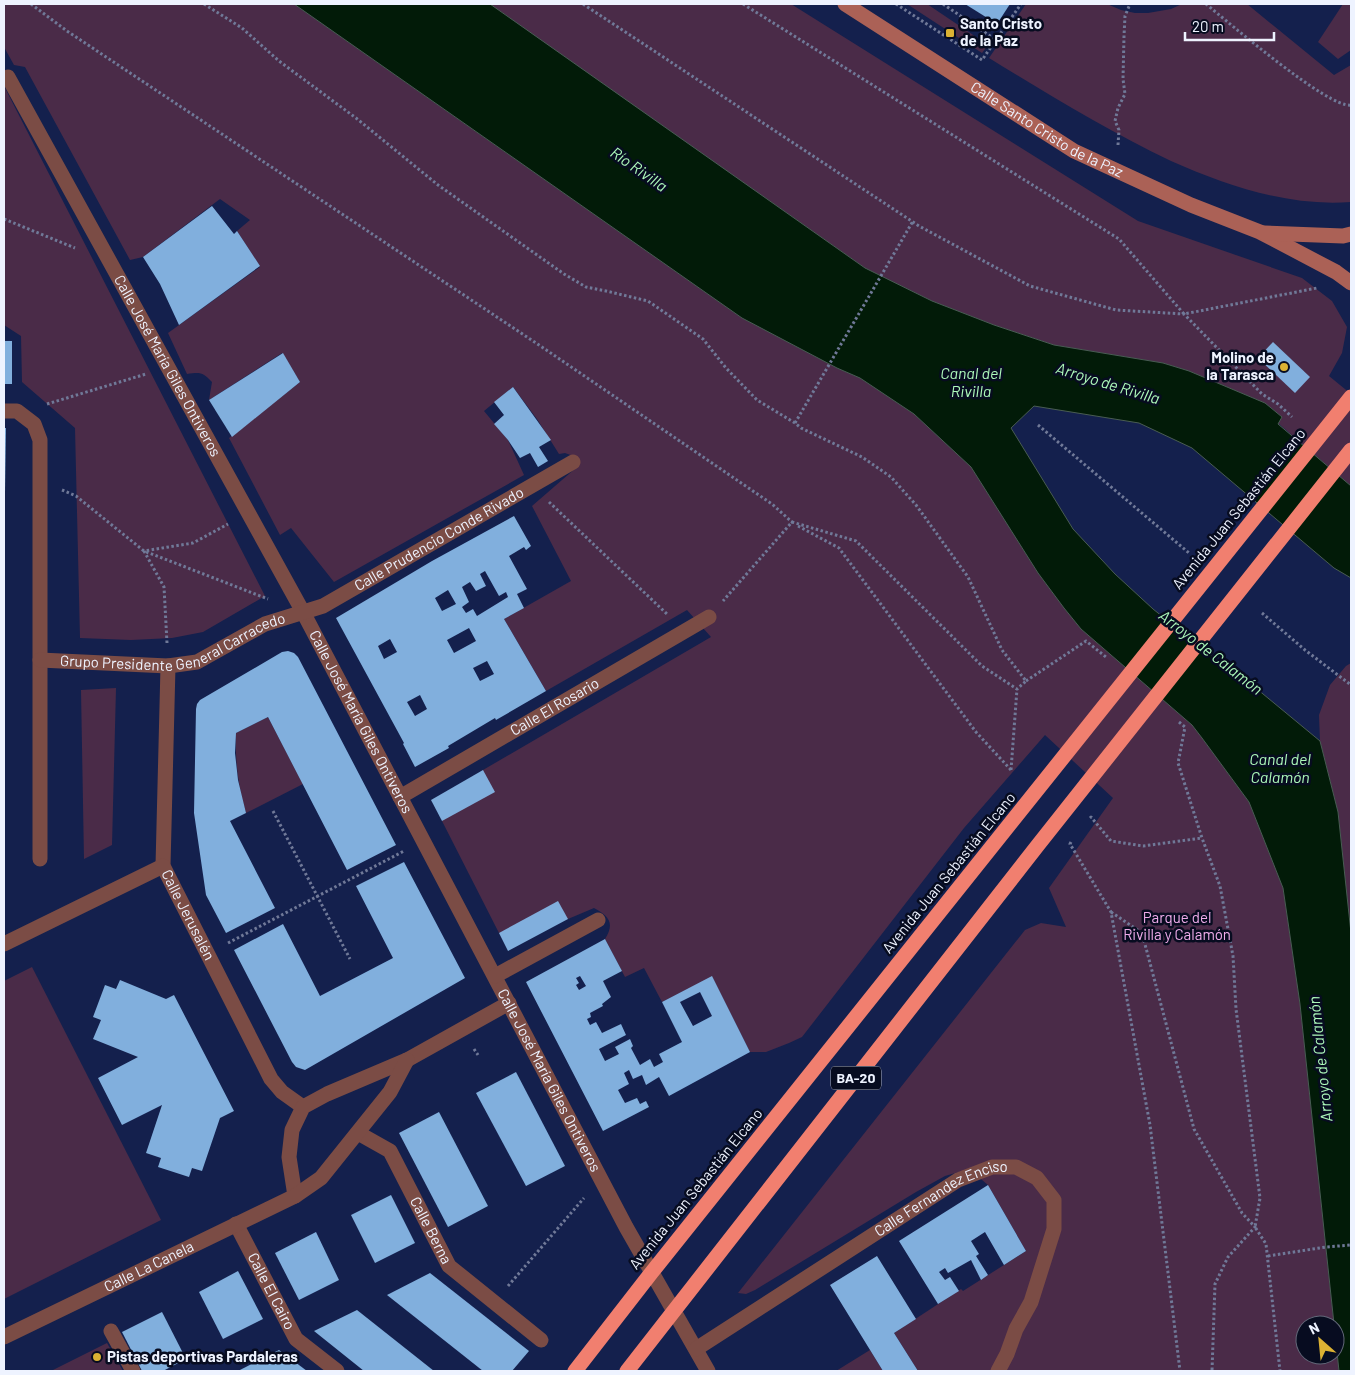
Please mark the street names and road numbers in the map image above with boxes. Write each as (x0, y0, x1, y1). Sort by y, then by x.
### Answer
street label: Calle Santo Cristo de la Paz (968, 77, 1127, 181)
street label: Calle José María Giles Ontiveros (111, 272, 225, 459)
street label: Avenida Juan Sebastián Elcano (1168, 424, 1309, 592)
street label: Calle Prudencio Conde Rivado (351, 482, 527, 594)
street label: Grupo Presidente General Carracedo (60, 608, 287, 674)
street label: Calle José María Giles Ontiveros (306, 627, 417, 816)
street label: Calle El Rosario (506, 673, 602, 739)
street label: Avenida Juan Sebastián Elcano (878, 788, 1019, 956)
street label: Calle Jerusalén (158, 866, 219, 963)
street label: Calle José María Giles Ontiveros (494, 985, 605, 1175)
road number: BA-20 (831, 1066, 881, 1090)
street label: Avenida Juan Sebastián Elcano (625, 1104, 766, 1272)
street label: Calle Fernandez Enciso (871, 1157, 1008, 1240)
street label: Calle Berna (407, 1193, 456, 1267)
street label: Calle La Canela (101, 1237, 196, 1295)
street label: Calle El Cairo (245, 1249, 300, 1332)

